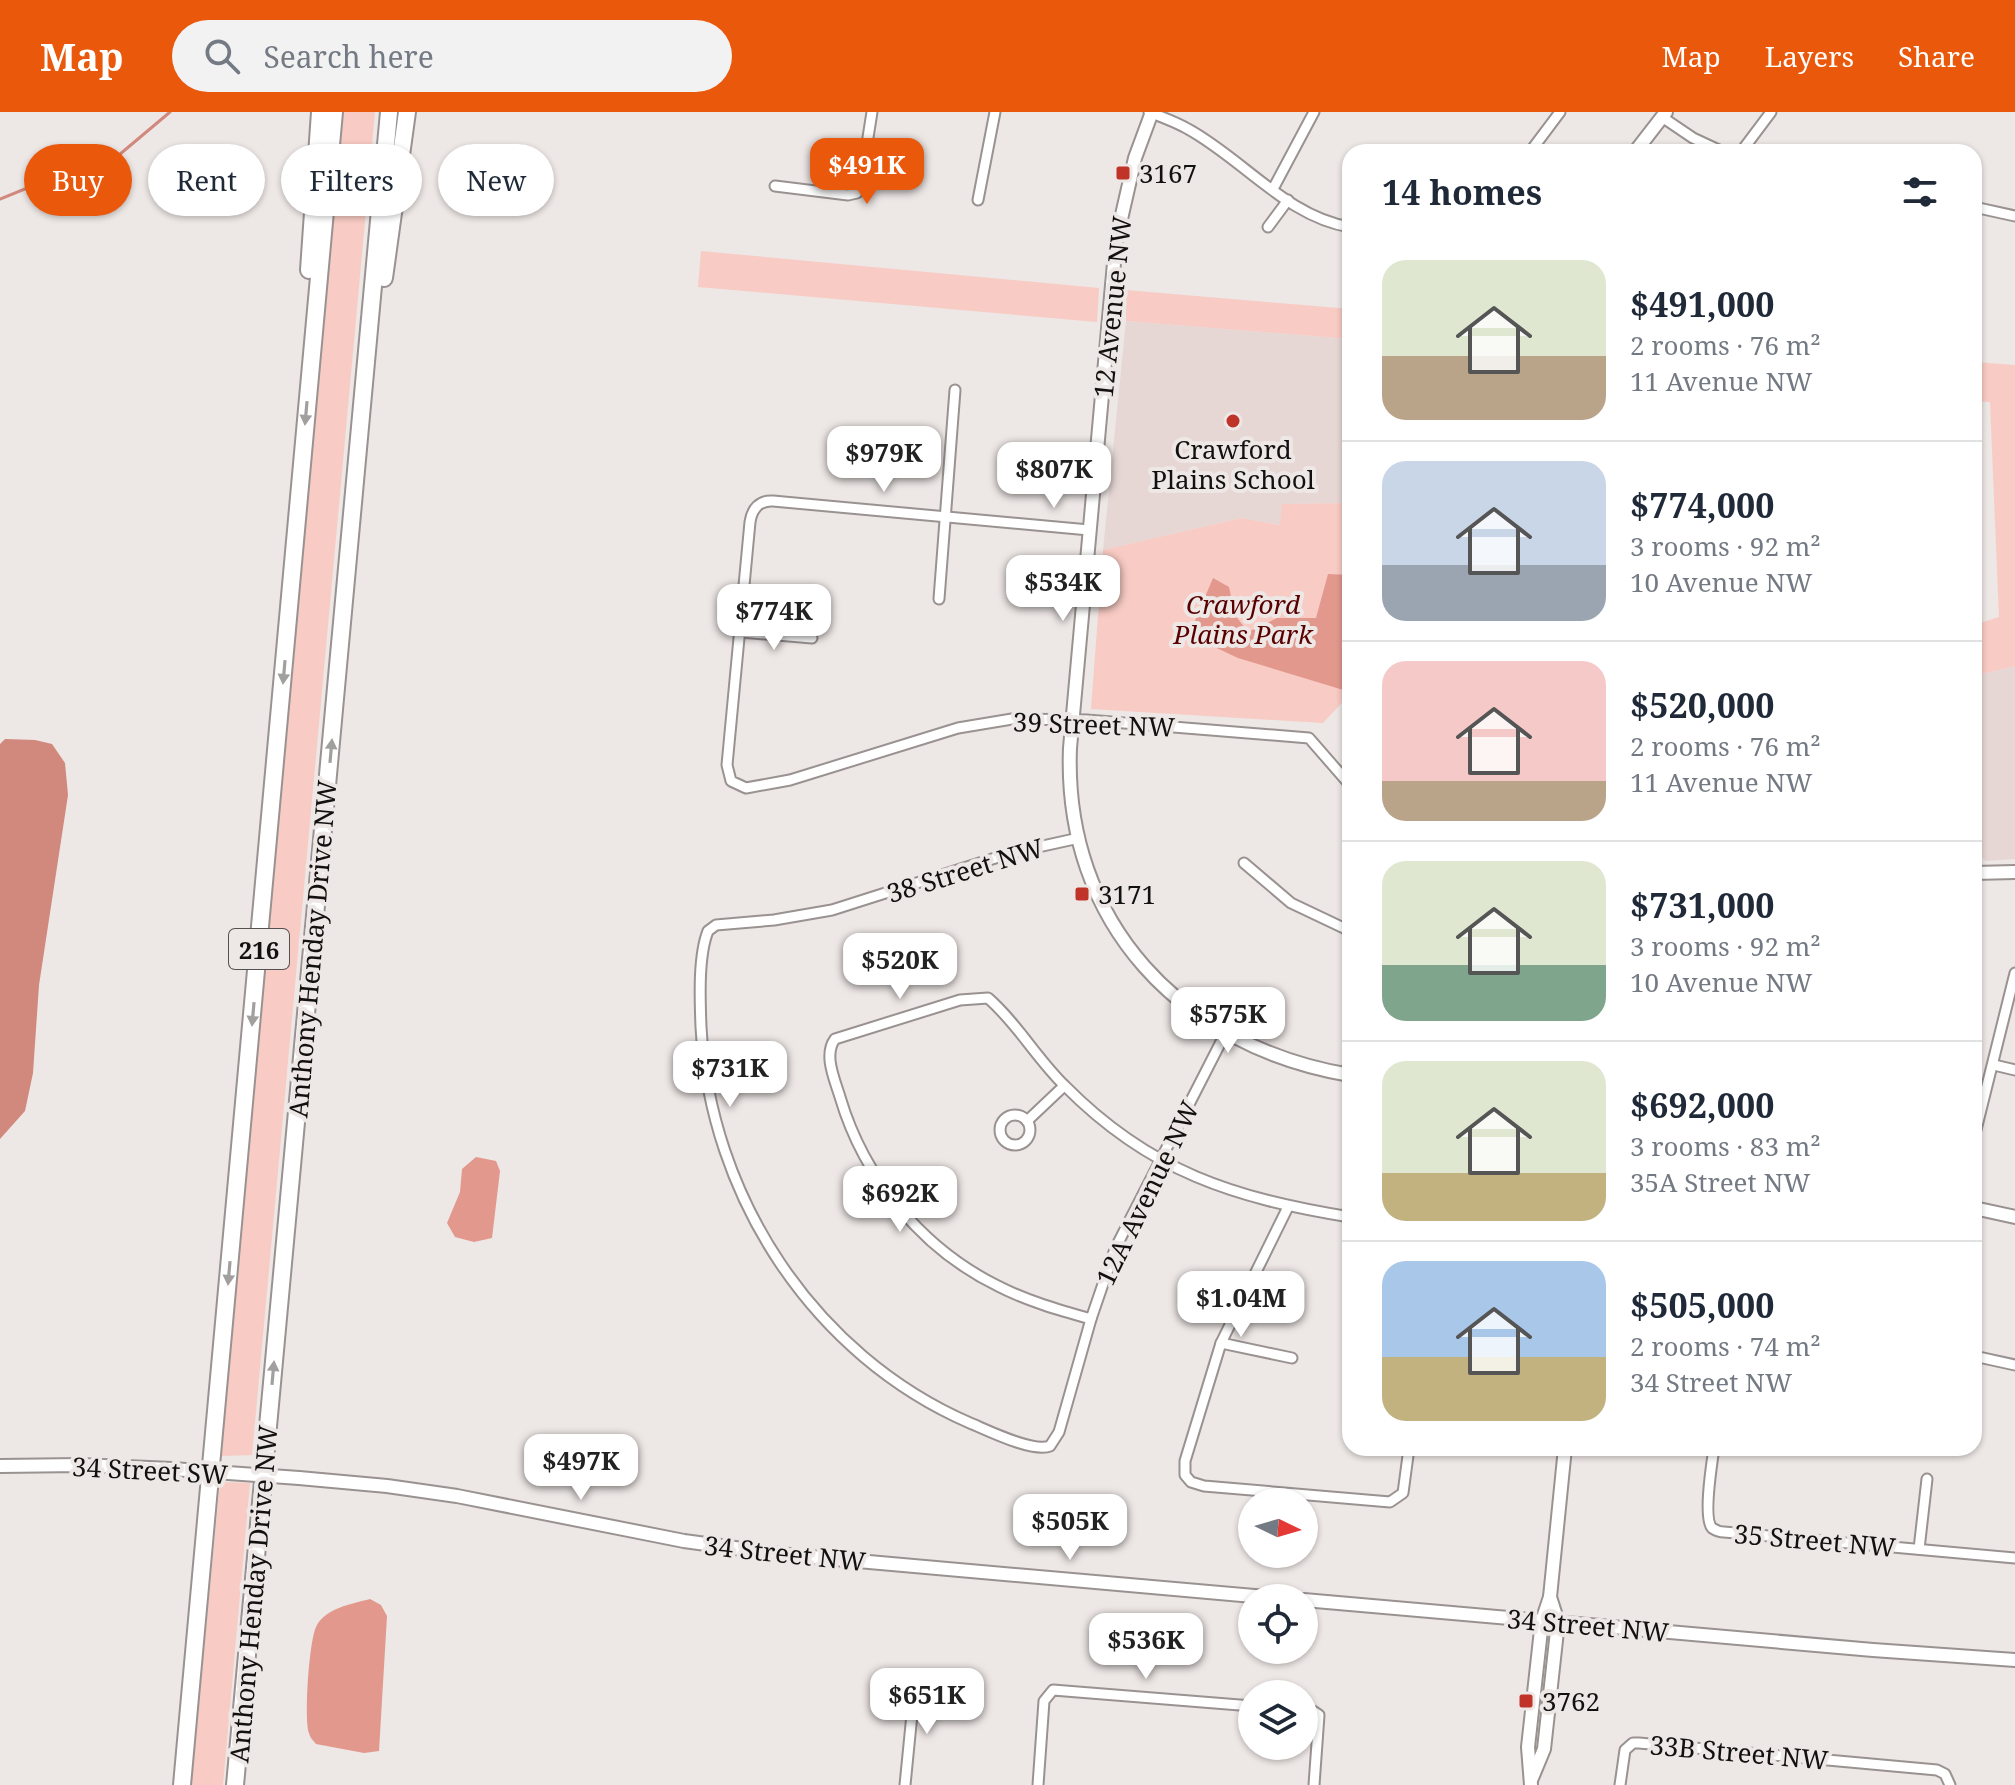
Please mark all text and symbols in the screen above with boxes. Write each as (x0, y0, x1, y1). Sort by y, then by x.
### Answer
search box (172, 20, 732, 92)
text: Map (40, 30, 124, 82)
icon: search (200, 34, 244, 78)
text: Search here (264, 36, 434, 77)
text: Map (1662, 37, 1721, 75)
text: Layers (1765, 37, 1854, 75)
text: Share (1898, 37, 1975, 75)
pin: $491K (811, 138, 923, 206)
chip: Buy (24, 144, 132, 216)
chip: Rent (148, 144, 265, 216)
chip: Filters (281, 144, 422, 216)
chip: New (438, 144, 554, 216)
text: $491K (828, 146, 906, 182)
place label: 3167 (1139, 155, 1197, 191)
marker: 3167 (1114, 164, 1132, 182)
text: 14 homes (1382, 169, 1542, 215)
icon: filters (1898, 170, 1942, 214)
street label: 12 Avenue NW (1085, 214, 1139, 400)
text: $491,000 (1630, 281, 1774, 327)
icon: home (1446, 292, 1542, 388)
text: 2 rooms · 76 m² (1630, 327, 1821, 363)
text: 11 Avenue NW (1630, 363, 1813, 399)
one-way arrow (300, 401, 313, 426)
marker: Crawford Plains School (1224, 412, 1242, 430)
pin: $979K (828, 426, 940, 494)
place label: Crawford Plains School (1151, 431, 1315, 497)
text: $979K (845, 434, 923, 470)
pin: $807K (998, 442, 1110, 510)
text: $807K (1015, 450, 1093, 486)
text: $774,000 (1630, 482, 1774, 528)
icon: home (1446, 493, 1542, 589)
text: 3 rooms · 92 m² (1630, 528, 1821, 564)
pin: $534K (1007, 555, 1119, 623)
text: $534K (1024, 563, 1102, 599)
text: 10 Avenue NW (1630, 564, 1813, 600)
pin: $774K (718, 584, 830, 652)
park label: Crawford Plains Park (1172, 586, 1314, 652)
text: $774K (735, 592, 813, 628)
one-way arrow (277, 660, 290, 685)
text: $520,000 (1630, 682, 1774, 728)
icon: home (1446, 693, 1542, 789)
street label: 39 Street NW (1012, 703, 1176, 745)
text: 2 rooms · 76 m² (1630, 728, 1821, 764)
one-way arrow (324, 738, 337, 763)
text: 11 Avenue NW (1630, 764, 1813, 800)
street label: Anthony Henday Drive NW (279, 779, 345, 1119)
street label: 38 Street NW (882, 829, 1048, 911)
place label: 3171 (1098, 876, 1156, 912)
text: $731,000 (1630, 882, 1774, 928)
marker: 3171 (1073, 885, 1091, 903)
icon: home (1446, 893, 1542, 989)
text: 3 rooms · 92 m² (1630, 928, 1821, 964)
road number: 216 (229, 929, 289, 969)
pin: $520K (844, 933, 956, 1001)
text: $520K (861, 941, 939, 977)
text: 10 Avenue NW (1630, 964, 1813, 1000)
pin: $575K (1172, 987, 1284, 1055)
text: $575K (1189, 995, 1267, 1031)
one-way arrow (246, 1002, 259, 1027)
pin: $731K (674, 1041, 786, 1109)
text: $731K (691, 1049, 769, 1085)
text: $692,000 (1630, 1082, 1774, 1128)
icon: home (1446, 1093, 1542, 1189)
street label: 12A Avenue NW (1087, 1095, 1207, 1291)
text: 3 rooms · 83 m² (1630, 1128, 1821, 1164)
text: 35A Street NW (1630, 1164, 1811, 1200)
pin: $692K (844, 1166, 956, 1234)
text: $692K (861, 1174, 939, 1210)
one-way arrow (222, 1261, 235, 1286)
pin: $1.04M (1176, 1271, 1306, 1339)
text: $1.04M (1195, 1279, 1287, 1315)
text: $505,000 (1630, 1282, 1774, 1328)
icon: home (1446, 1293, 1542, 1389)
text: 2 rooms · 74 m² (1630, 1328, 1821, 1364)
one-way arrow (267, 1360, 280, 1385)
text: 34 Street NW (1630, 1364, 1792, 1400)
street label: Anthony Henday Drive NW (220, 1424, 286, 1764)
pin: $497K (525, 1434, 637, 1502)
text: $497K (542, 1442, 620, 1478)
street label: 34 Street SW (71, 1448, 229, 1492)
north arrow (1238, 1488, 1318, 1568)
map controls (1238, 1488, 1318, 1760)
pin: $505K (1014, 1494, 1126, 1562)
text: $505K (1031, 1502, 1109, 1538)
street label: 35 Street NW (1733, 1515, 1897, 1565)
street label: 34 Street NW (702, 1527, 868, 1579)
button: locate (1238, 1584, 1318, 1664)
street label: 34 Street NW (1506, 1600, 1670, 1650)
pin: $536K (1090, 1613, 1202, 1681)
text: $536K (1107, 1621, 1185, 1657)
pin: $651K (871, 1668, 983, 1736)
text: $651K (888, 1676, 966, 1712)
button: layers (1238, 1680, 1318, 1760)
place label: 3762 (1542, 1683, 1600, 1719)
marker: 3762 (1517, 1692, 1535, 1710)
street label: 33B Street NW (1648, 1726, 1830, 1778)

